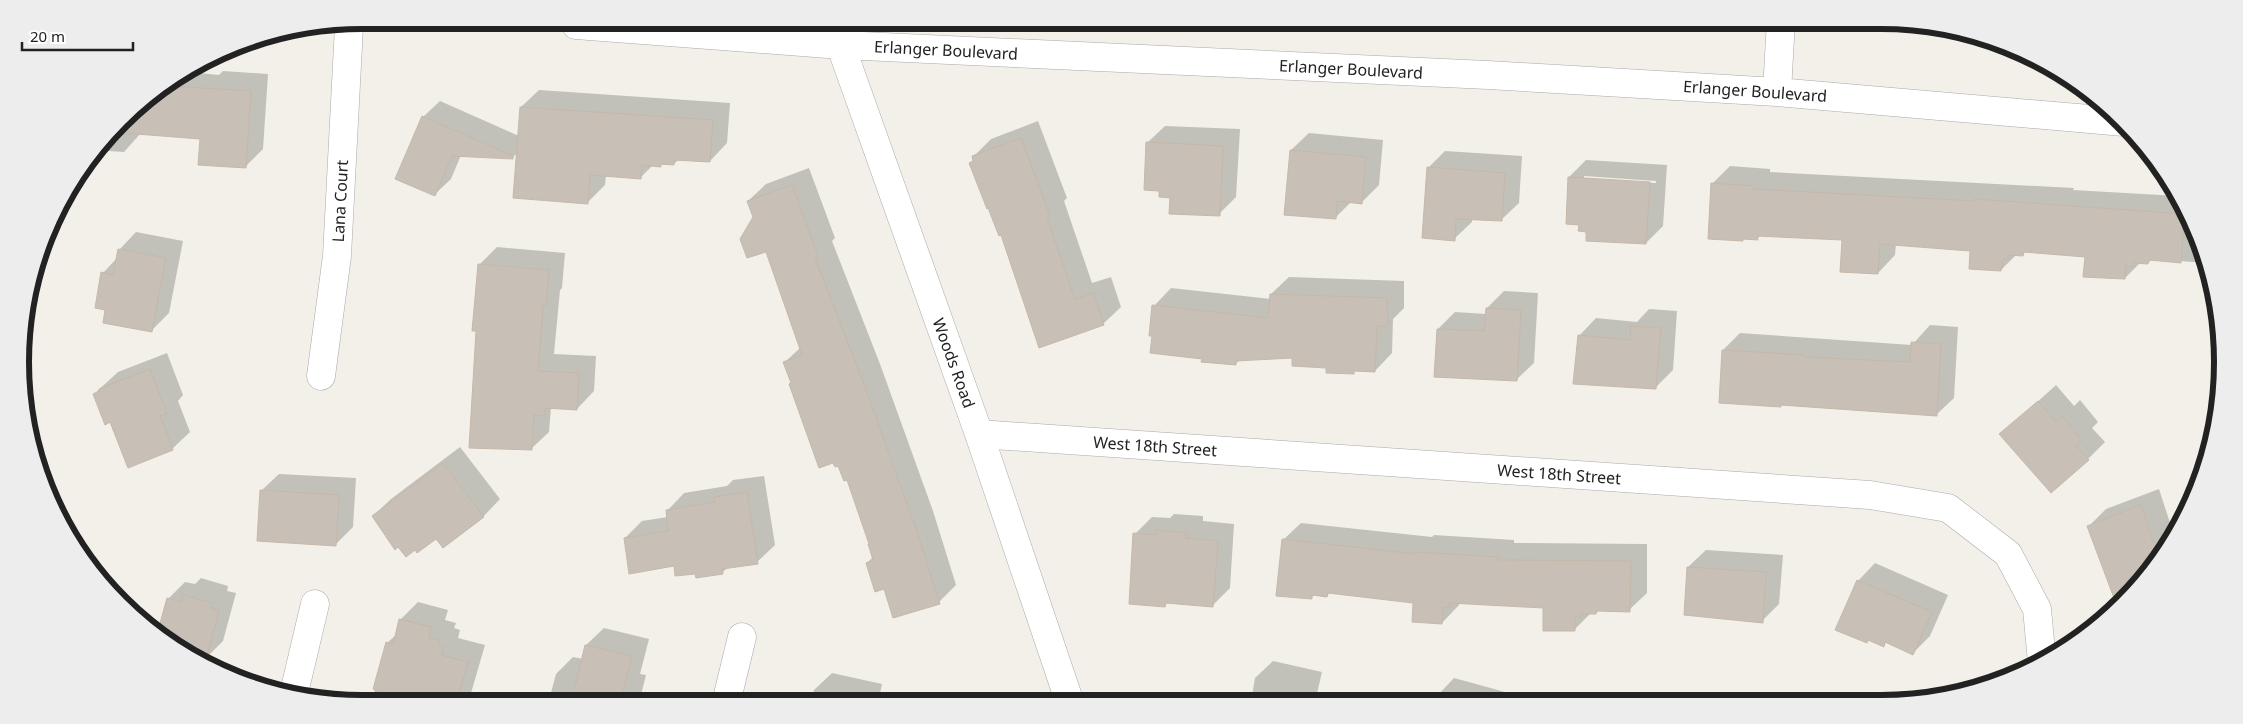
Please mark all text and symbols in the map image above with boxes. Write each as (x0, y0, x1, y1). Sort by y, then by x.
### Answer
scale bar (22, 20, 134, 52)
text: 20 m (30, 26, 65, 46)
street label: Erlanger Boulevard (873, 35, 1019, 65)
street label: Erlanger Boulevard (1278, 54, 1424, 84)
street label: Erlanger Boulevard (1682, 75, 1828, 107)
street label: Lana Court (327, 159, 353, 243)
street label: Woods Road (928, 315, 980, 411)
street label: West 18th Street (1092, 431, 1218, 461)
street label: West 18th Street (1496, 459, 1622, 489)

